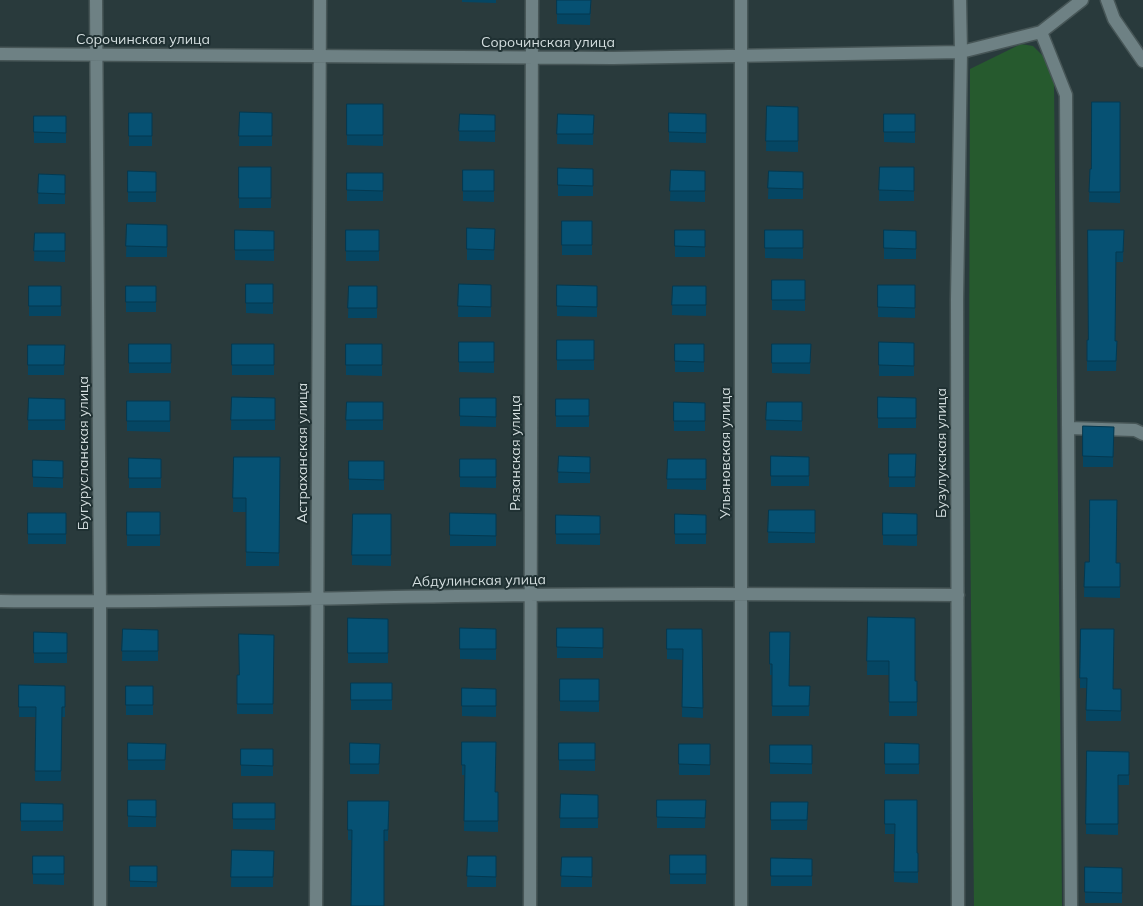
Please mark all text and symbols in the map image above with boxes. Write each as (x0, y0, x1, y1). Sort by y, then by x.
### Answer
street label: Сорочинская улица (76, 32, 210, 48)
street label: Сорочинская улица (481, 35, 615, 51)
street label: Бугурусланская улица (76, 376, 92, 530)
street label: Астраханская улица (295, 383, 311, 523)
street label: Ульяновская улица (718, 387, 734, 519)
street label: Бузулукская улица (934, 388, 950, 518)
street label: Рязанская улица (508, 395, 524, 511)
street label: Абдулинская улица (412, 571, 546, 591)

